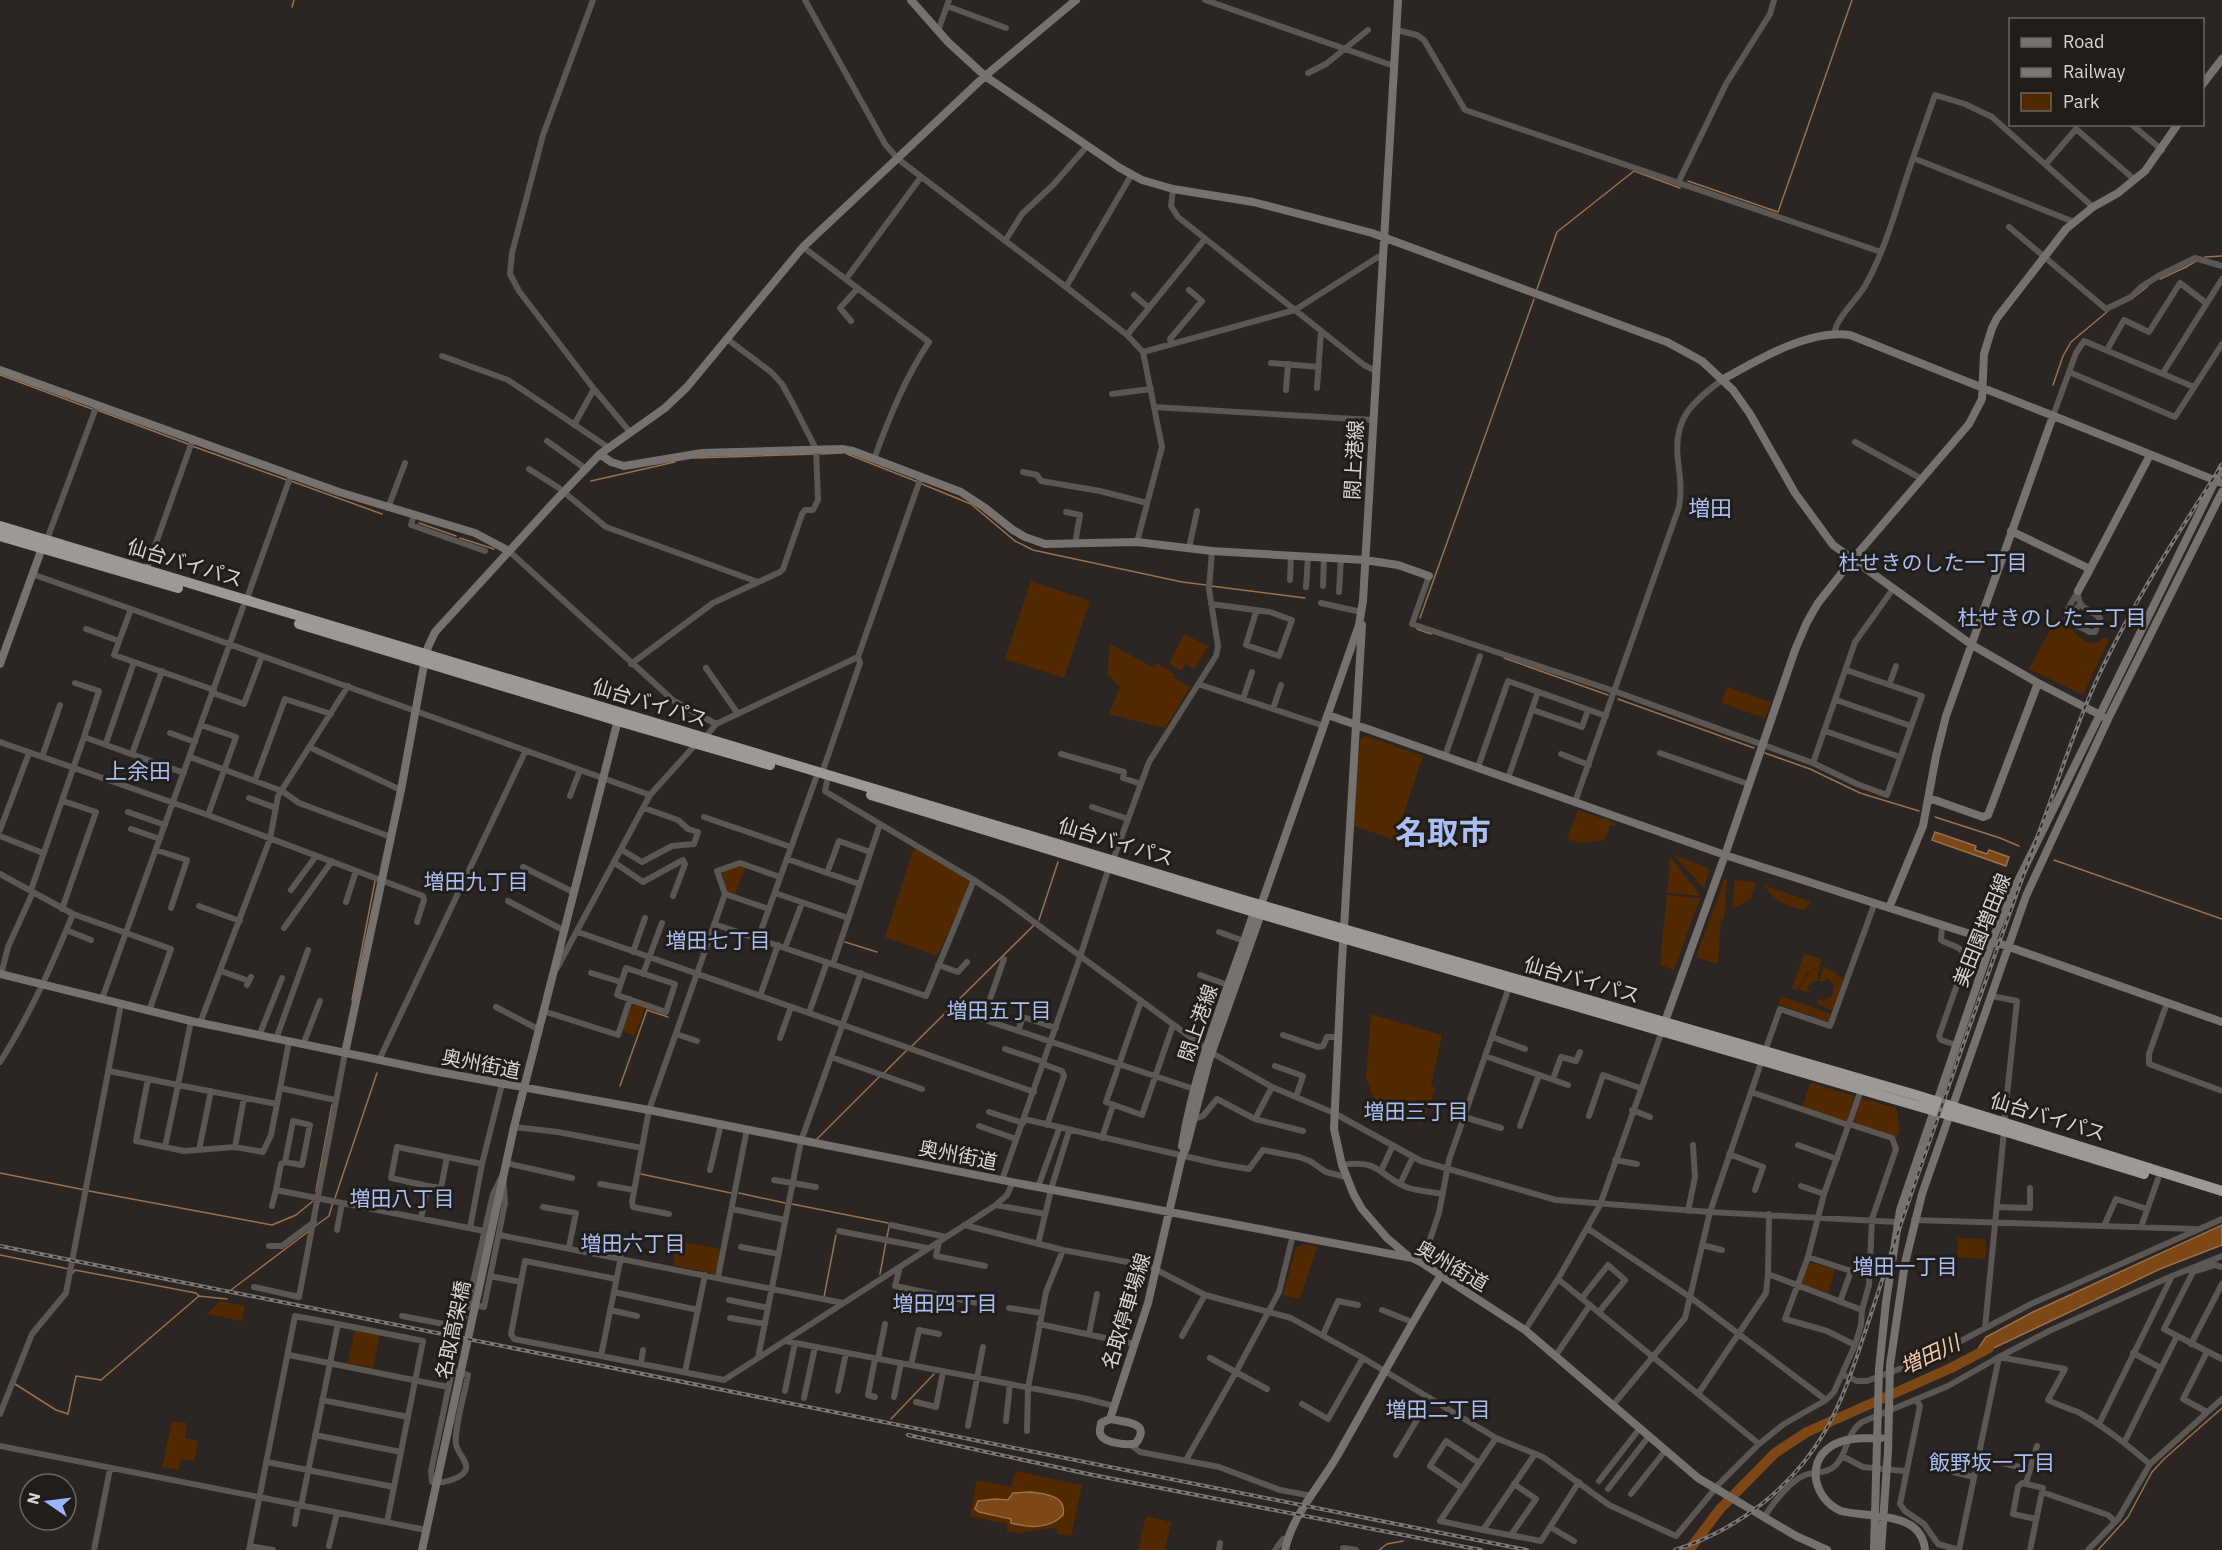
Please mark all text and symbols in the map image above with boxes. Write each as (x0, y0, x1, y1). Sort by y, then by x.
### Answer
legend (2009, 18, 2204, 126)
text: Road (2063, 30, 2104, 53)
text: Railway (2063, 60, 2125, 83)
text: Park (2063, 90, 2100, 113)
street label: 閖上港線 (1338, 419, 1369, 501)
district label: 増田 (1688, 493, 1732, 522)
street label: 仙台バイパス (124, 532, 246, 593)
district label: 杜せきのした一丁目 (1839, 548, 2028, 576)
district label: 杜せきのした二丁目 (1958, 603, 2147, 631)
street label: 仙台バイパス (589, 672, 711, 733)
district label: 上余田 (105, 756, 171, 785)
street label: 仙台バイパス (1055, 811, 1177, 872)
district label: 名取市 (1395, 811, 1491, 853)
district label: 増田九丁目 (424, 867, 529, 895)
street label: 美田園増田線 (1947, 869, 2017, 991)
district label: 増田七丁目 (666, 926, 771, 954)
street label: 仙台バイパス (1521, 950, 1643, 1009)
street label: 閖上港線 (1172, 981, 1223, 1065)
district label: 増田五丁目 (947, 996, 1052, 1024)
street label: 奥州街道 (439, 1043, 523, 1084)
street label: 仙台バイパス (1987, 1086, 2109, 1147)
district label: 増田三丁目 (1364, 1097, 1469, 1125)
street label: 奥州街道 (916, 1134, 1000, 1175)
district label: 増田八丁目 (350, 1184, 455, 1212)
district label: 増田六丁目 (581, 1229, 686, 1257)
street label: 奥州街道 (1411, 1234, 1494, 1297)
street label: 名取停車場線 (1095, 1250, 1156, 1372)
district label: 増田一丁目 (1853, 1252, 1958, 1280)
street label: 名取高架橋 (429, 1278, 476, 1382)
district label: 増田四丁目 (893, 1289, 998, 1317)
water label: 増田川 (1895, 1327, 1966, 1380)
district label: 増田二丁目 (1386, 1395, 1491, 1423)
district label: 飯野坂一丁目 (1929, 1448, 2055, 1476)
north arrow (18, 1472, 78, 1532)
text: N (22, 1490, 45, 1506)

